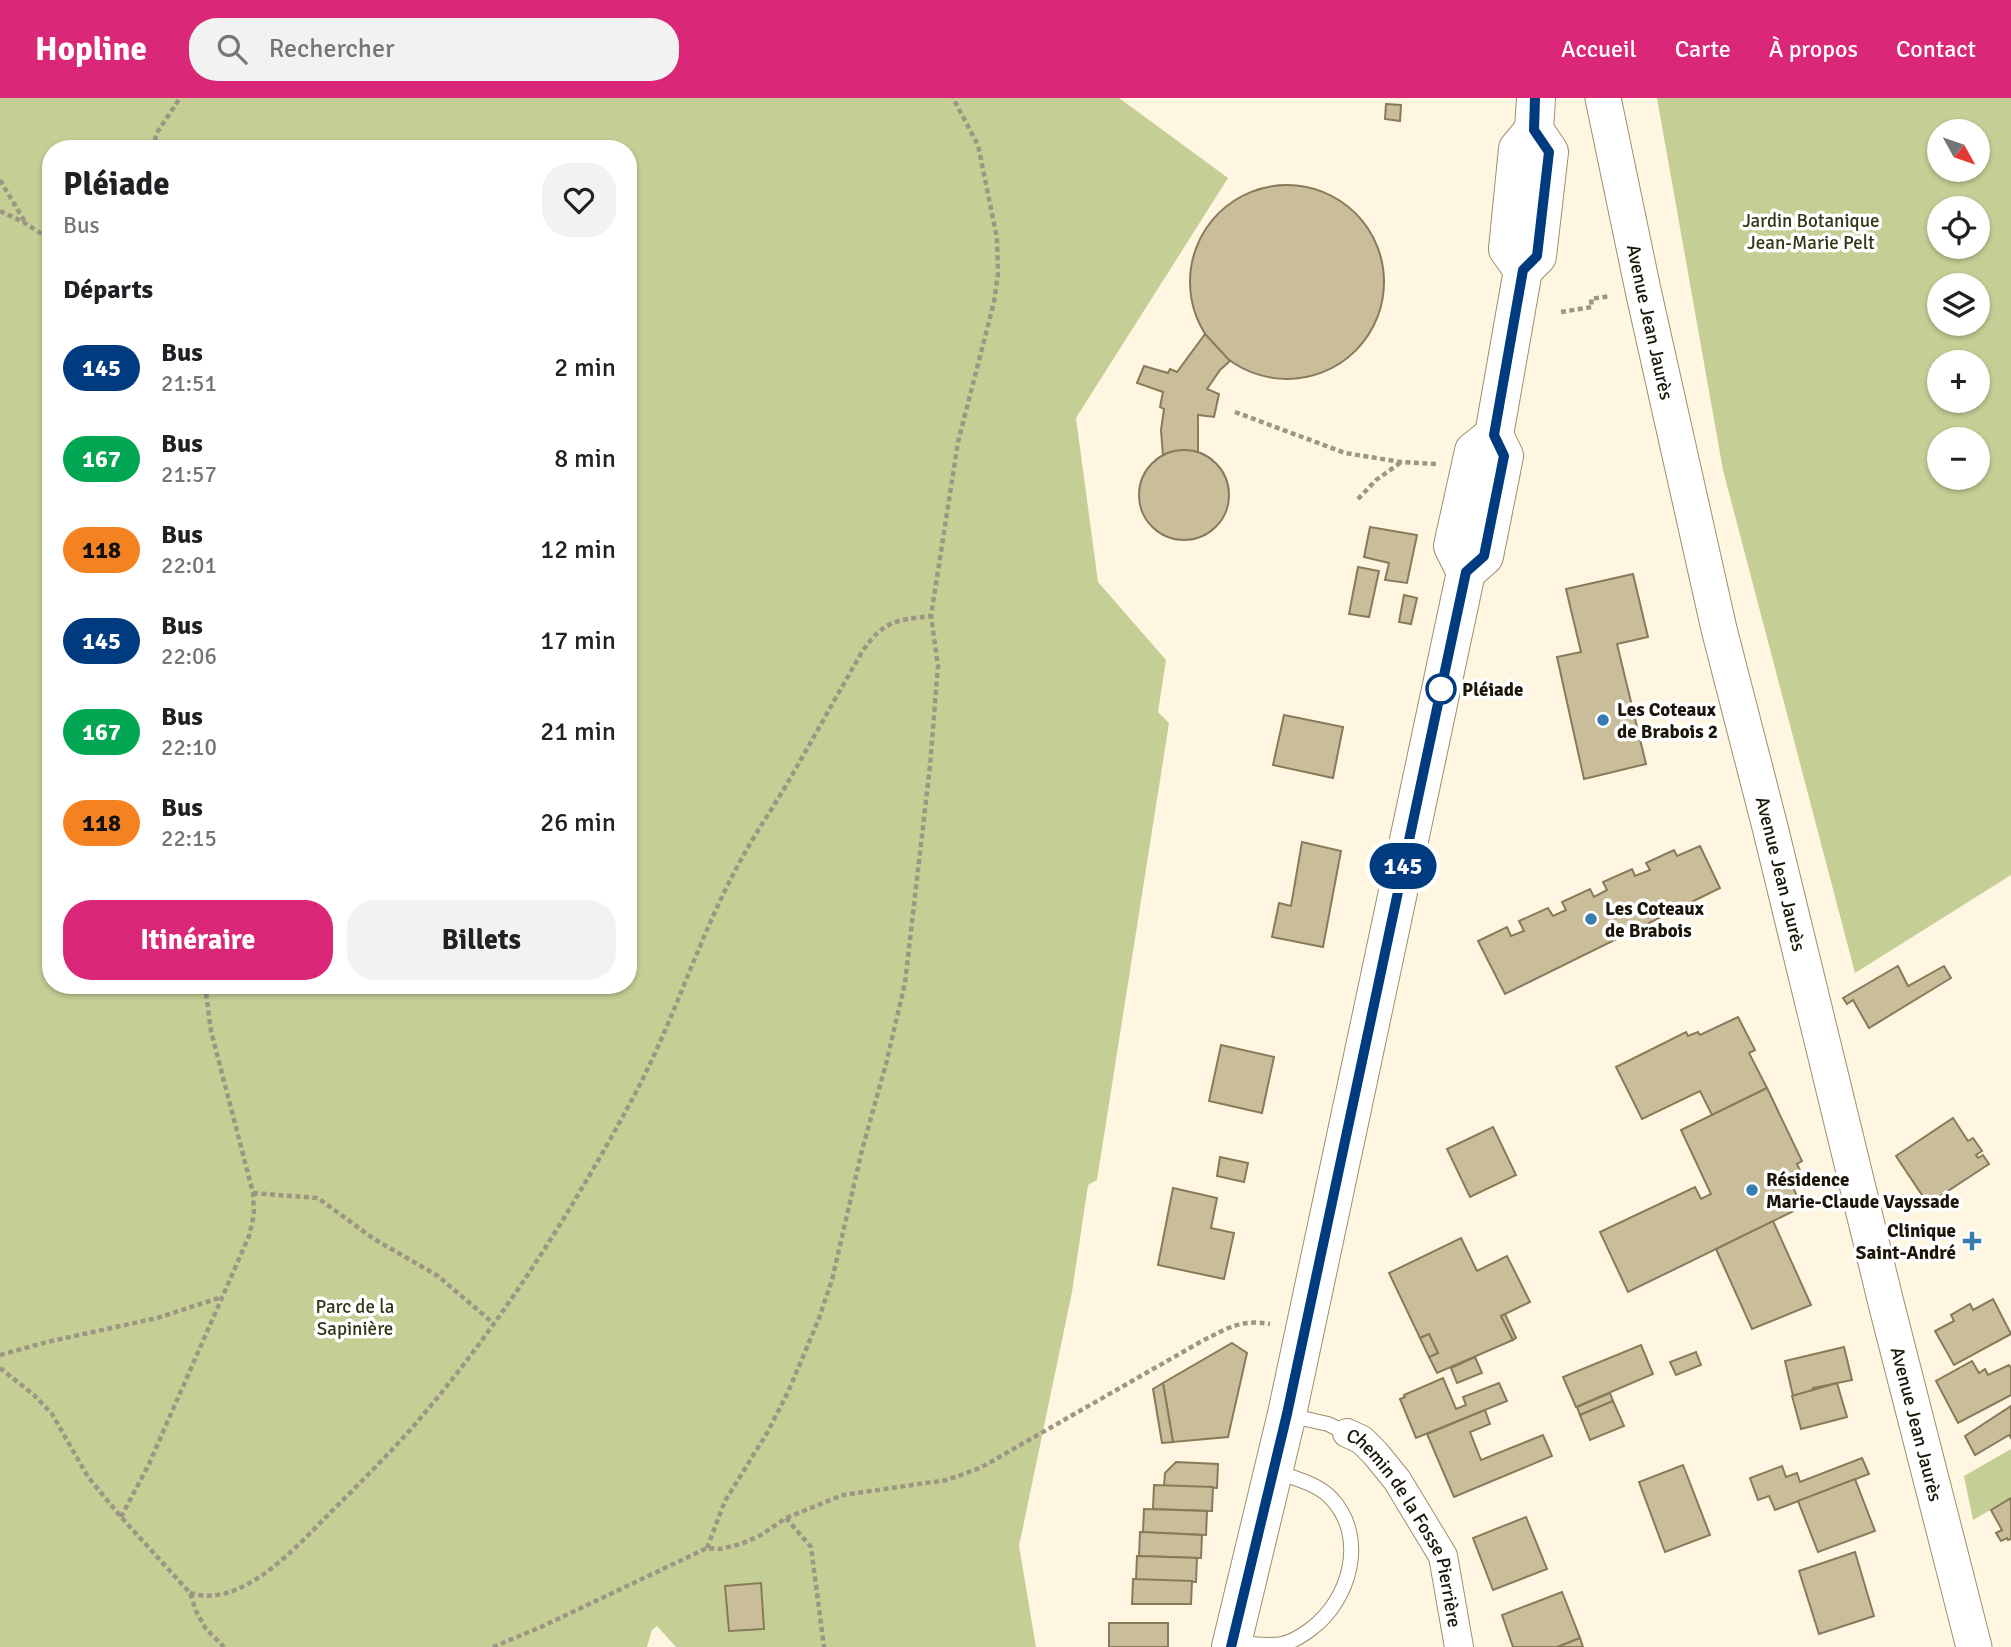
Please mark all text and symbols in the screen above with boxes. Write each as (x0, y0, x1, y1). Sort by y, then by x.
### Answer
search box (189, 18, 679, 81)
text: Hopline (35, 29, 147, 70)
icon: search (213, 30, 251, 68)
text: Rechercher (269, 33, 395, 65)
text: Accueil (1561, 34, 1637, 64)
text: Carte (1675, 34, 1731, 64)
text: À propos (1769, 34, 1858, 64)
text: Contact (1896, 34, 1976, 64)
north arrow (1927, 119, 1990, 182)
map controls (1927, 119, 1990, 490)
button: heart (542, 163, 616, 237)
text: Pléiade (63, 164, 170, 205)
button: locate (1927, 196, 1990, 259)
park label: Jardin Botanique Jean-Marie Pelt (1742, 209, 1880, 255)
text: Bus (63, 211, 100, 240)
street label: Avenue Jean Jaurès (1621, 242, 1678, 402)
button: layers (1927, 273, 1990, 336)
text: Départs (63, 274, 153, 306)
text: Bus (161, 337, 203, 369)
button: + (1927, 350, 1990, 413)
text: 2 min (554, 352, 616, 384)
text: 145 (82, 353, 121, 383)
text: 21:51 (161, 369, 217, 398)
button: − (1927, 427, 1990, 490)
text: Bus (161, 428, 203, 460)
text: 8 min (554, 443, 616, 475)
text: 167 (82, 444, 121, 474)
text: 21:57 (161, 460, 217, 489)
text: Bus (161, 519, 203, 551)
text: 12 min (540, 534, 616, 566)
text: 118 (82, 535, 121, 565)
text: 22:01 (161, 551, 217, 580)
text: Bus (161, 610, 203, 642)
text: 17 min (540, 625, 616, 657)
text: 145 (82, 626, 121, 656)
text: 22:06 (161, 642, 217, 671)
marker: Pléiade (1426, 674, 1456, 704)
place label: Pléiade (1462, 678, 1523, 702)
place label: Les Coteaux de Brabois 2 (1617, 698, 1718, 744)
text: Bus (161, 701, 203, 733)
marker: Les Coteaux de Brabois 2 (1595, 712, 1611, 728)
text: 21 min (540, 716, 616, 748)
text: 167 (82, 717, 121, 747)
text: 22:10 (161, 733, 217, 762)
text: Bus (161, 792, 203, 824)
street label: Avenue Jean Jaurès (1750, 794, 1811, 954)
text: 26 min (540, 807, 616, 839)
text: 118 (82, 808, 121, 838)
text: 22:15 (161, 824, 217, 853)
line badge: 145 (1363, 843, 1443, 889)
text: 145 (1384, 851, 1422, 881)
place label: Les Coteaux de Brabois (1605, 897, 1705, 943)
button: Itinéraire (63, 900, 333, 980)
button: Billets (347, 900, 616, 980)
marker: Les Coteaux de Brabois (1583, 911, 1599, 927)
place label: Résidence Marie-Claude Vayssade (1766, 1168, 1959, 1214)
marker: Résidence Marie-Claude Vayssade (1744, 1182, 1760, 1198)
place label: Clinique Saint-André (1856, 1219, 1956, 1265)
marker: Clinique Saint-André (1962, 1231, 1982, 1251)
park label: Parc de la Sapinière (316, 1295, 394, 1341)
street label: Avenue Jean Jaurès (1885, 1345, 1947, 1504)
street label: Chemin de la Fosse Pierrière (1343, 1424, 1466, 1629)

